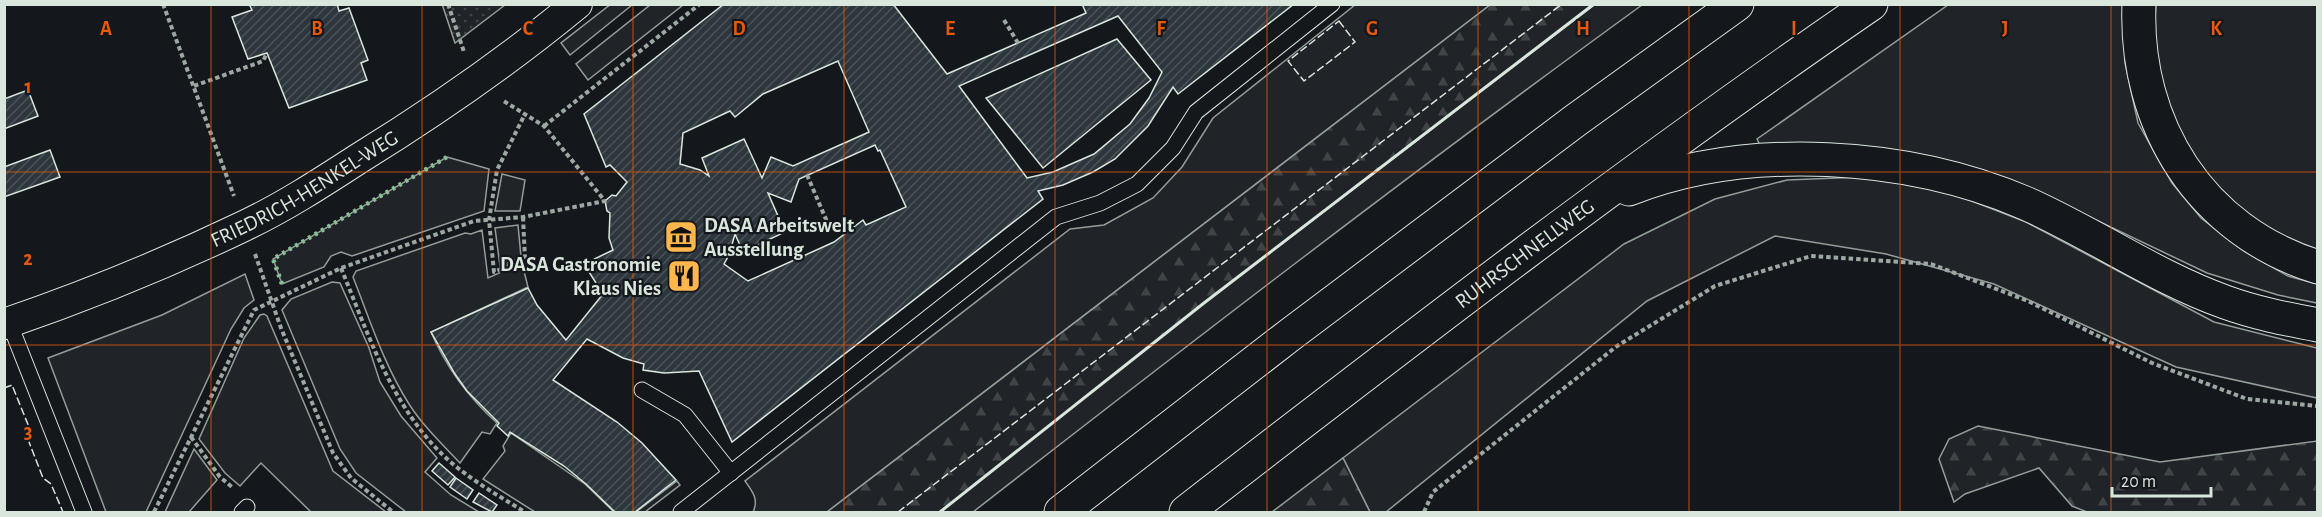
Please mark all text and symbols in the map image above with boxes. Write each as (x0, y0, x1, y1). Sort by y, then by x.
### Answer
text: A (100, 19, 112, 39)
text: B (311, 19, 323, 39)
text: C (523, 19, 534, 39)
text: D (732, 19, 746, 39)
text: E (945, 19, 955, 39)
text: F (1156, 19, 1166, 39)
text: G (1366, 19, 1378, 39)
text: H (1576, 19, 1590, 39)
text: I (1791, 19, 1797, 39)
text: J (2002, 19, 2008, 39)
text: K (2210, 19, 2222, 39)
text: 1 (24, 77, 32, 97)
street label: FRIEDRICH-HENKEL-WEG (207, 126, 401, 251)
street label: RUHRSCHNELLWEG (1451, 195, 1598, 312)
place label: DASA Arbeitswelt Ausstellung (704, 215, 854, 260)
museum icon: DASA Arbeitswelt Ausstellung (663, 219, 699, 255)
text: 2 (23, 249, 33, 269)
place label: DASA Gastronomie Klaus Nies (500, 254, 661, 299)
restaurant icon: DASA Gastronomie Klaus Nies (666, 258, 702, 294)
text: 3 (24, 422, 32, 442)
scale bar (2112, 460, 2211, 498)
text: 20 m (2121, 473, 2156, 491)

